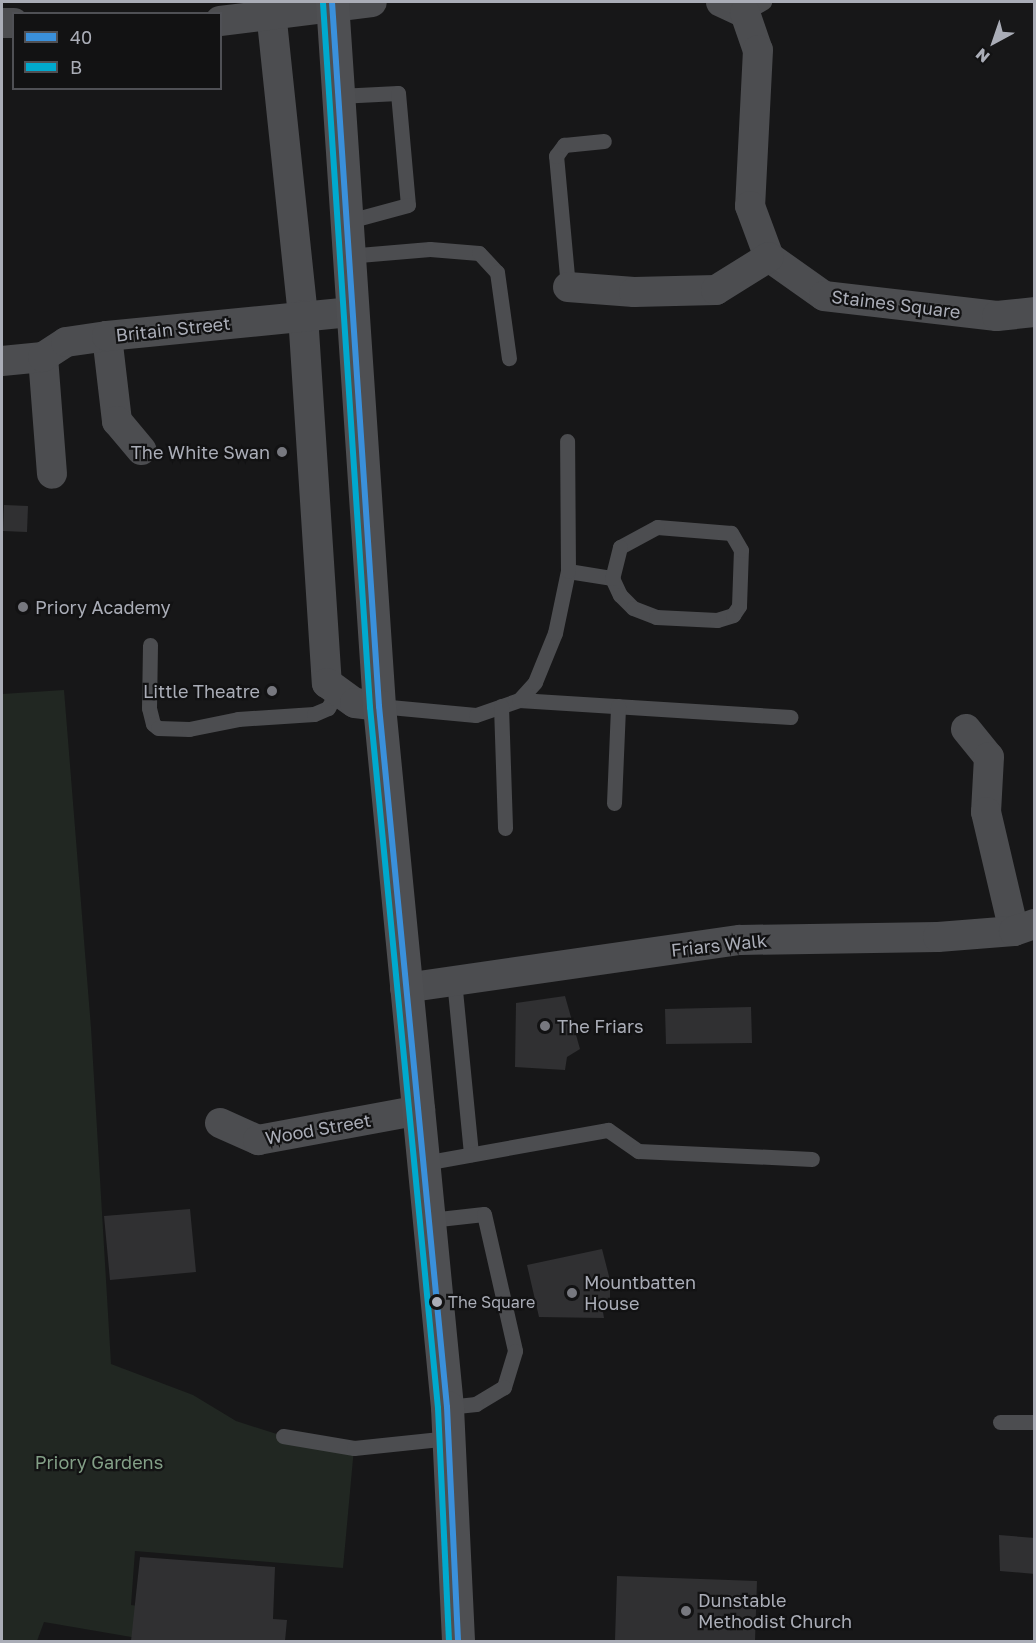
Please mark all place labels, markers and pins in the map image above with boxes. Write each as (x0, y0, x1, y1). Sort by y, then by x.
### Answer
place label: The White Swan (131, 441, 270, 463)
marker: The White Swan (275, 445, 289, 459)
place label: Priory Academy (35, 596, 171, 618)
marker: Priory Academy (16, 600, 30, 614)
place label: Little Theatre (143, 680, 260, 702)
marker: Little Theatre (265, 684, 279, 698)
place label: The Friars (557, 1015, 643, 1037)
marker: The Friars (538, 1019, 552, 1033)
place label: Mountbatten House (584, 1272, 696, 1314)
marker: Mountbatten House (565, 1286, 579, 1300)
place label: The Square (448, 1292, 535, 1312)
marker: The Square (431, 1296, 443, 1308)
place label: Dunstable Methodist Church (698, 1590, 852, 1632)
marker: Dunstable Methodist Church (679, 1604, 693, 1618)

